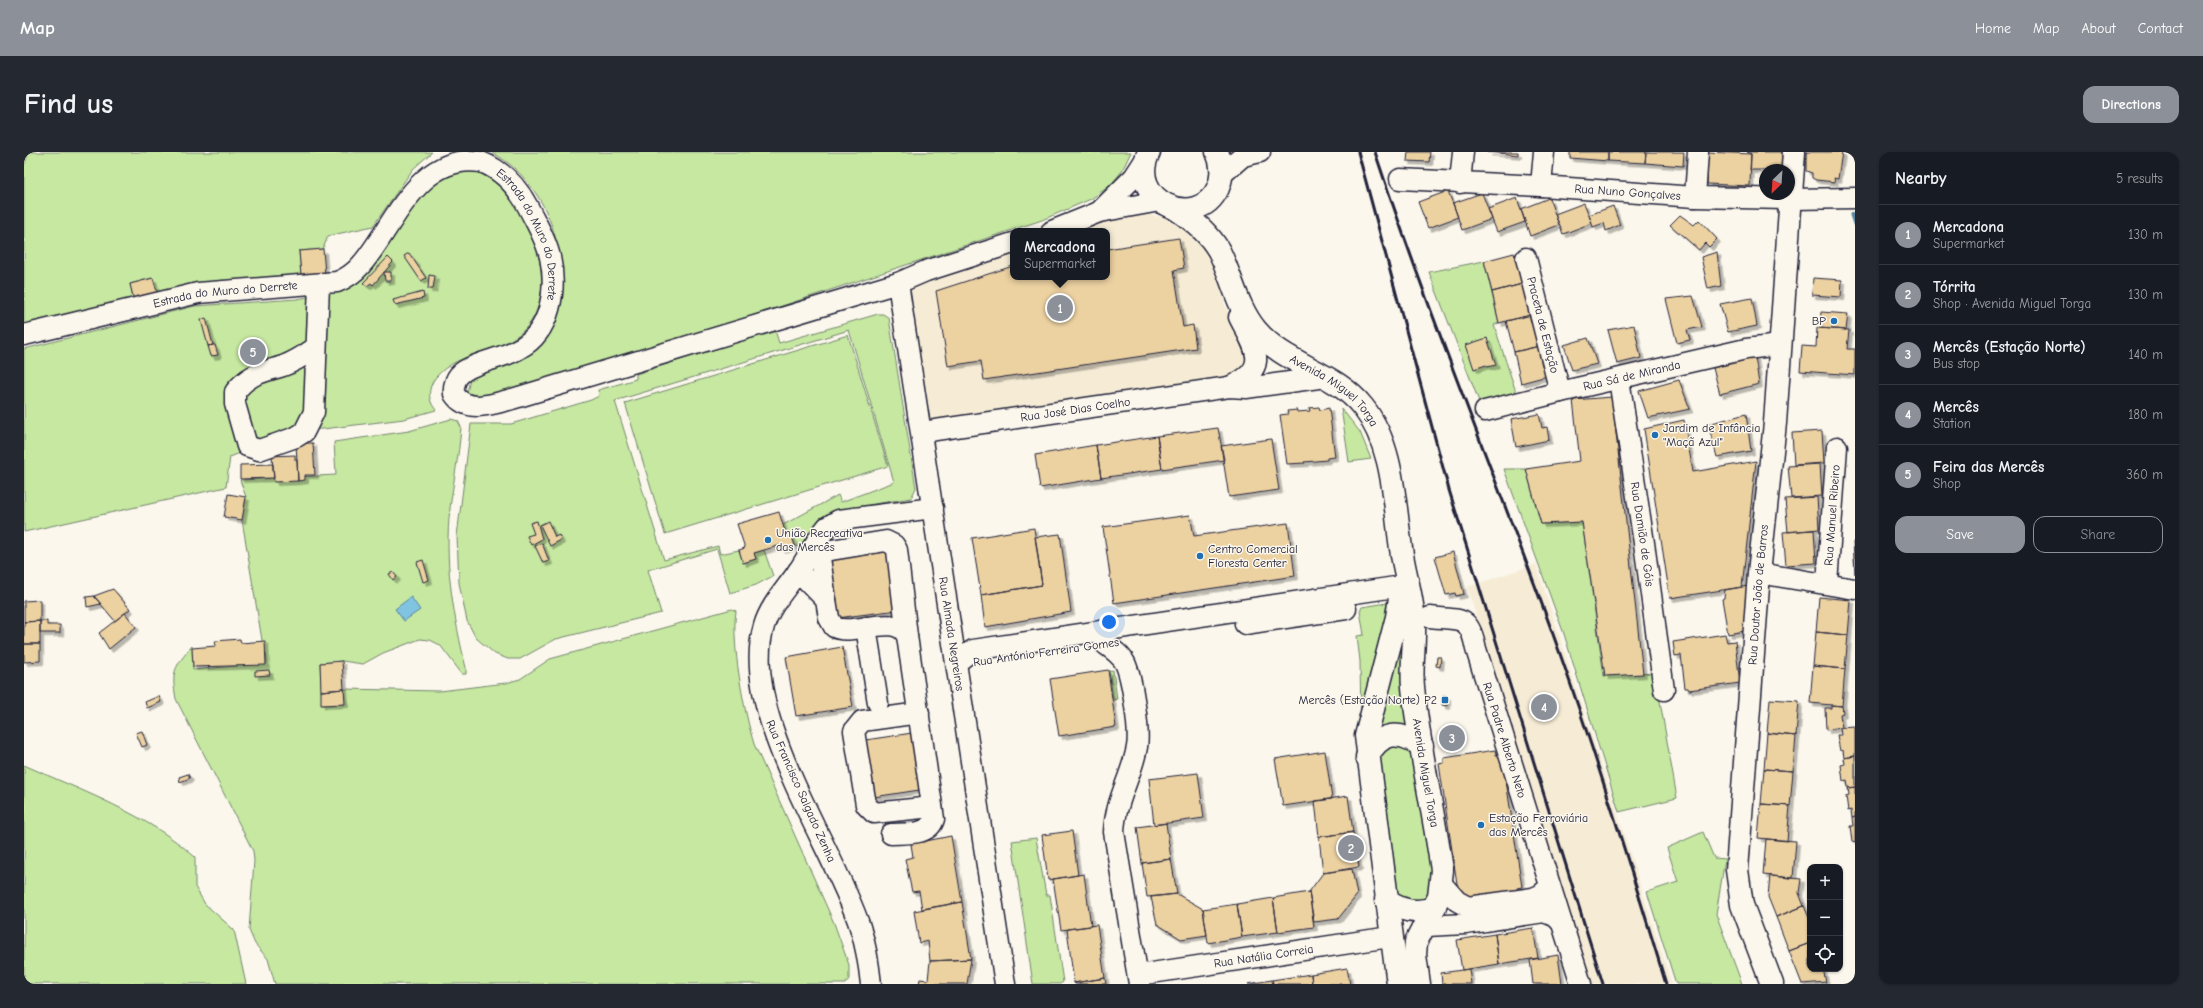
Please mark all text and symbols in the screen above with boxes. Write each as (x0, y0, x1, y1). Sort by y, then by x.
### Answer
text: Map (20, 17, 55, 39)
text: Home (1975, 20, 2011, 37)
text: Map (2033, 20, 2059, 37)
text: About (2081, 20, 2116, 37)
text: Contact (2138, 20, 2183, 37)
button: Directions (2083, 86, 2179, 123)
text: Find us (24, 88, 113, 120)
north arrow (1759, 164, 1795, 200)
street label: Estrada do Muro do Derrete (494, 166, 560, 301)
text: Nearby (1895, 169, 1946, 188)
text: 5 results (2116, 171, 2163, 186)
street label: Rua Nuno Gonçalves (1574, 181, 1681, 203)
text: Mercadona (1933, 218, 2004, 236)
text: 1 (1905, 227, 1911, 242)
text: 130 m (2128, 227, 2163, 242)
popup (1010, 228, 1110, 280)
text: Supermarket (1933, 236, 2004, 251)
text: Mercadona (1024, 238, 1095, 256)
text: Supermarket (1024, 256, 1096, 271)
street label: Praceta de Estação (1524, 275, 1562, 375)
street label: Estrada do Muro do Derrete (152, 278, 298, 311)
text: Tórrita (1933, 278, 1976, 296)
text: 2 (1905, 287, 1911, 302)
text: 130 m (2128, 287, 2163, 302)
pin: 1 (1047, 293, 1073, 323)
text: Shop · Avenida Miguel Torga (1933, 296, 2091, 311)
place label: BP (1812, 314, 1826, 328)
marker: BP (1829, 316, 1839, 326)
pin: 5 (240, 337, 266, 367)
text: Mercês (Estação Norte) (1933, 338, 2086, 356)
text: 3 (1905, 347, 1911, 362)
text: 140 m (2129, 347, 2163, 362)
street label: Avenida Miguel Torga (1287, 352, 1381, 429)
text: Bus stop (1933, 356, 1980, 371)
street label: Rua Sá de Miranda (1582, 357, 1682, 393)
street label: Rua José Dias Coelho (1019, 395, 1131, 424)
text: Mercês (1933, 398, 1979, 416)
text: 4 (1905, 407, 1911, 422)
text: 180 m (2128, 407, 2163, 422)
text: Station (1933, 416, 1971, 431)
place label: Jardim de Infância "Maçã Azul" (1663, 421, 1760, 449)
marker: Jardim de Infância "Maçã Azul" (1650, 430, 1660, 440)
text: Feira das Mercês (1933, 458, 2044, 476)
street label: Rua Manuel Ribeiro (1821, 464, 1843, 566)
text: 5 (1905, 467, 1911, 482)
text: 360 m (2126, 467, 2163, 482)
text: Shop (1933, 476, 1961, 491)
street label: Rua Damião de Góis (1628, 481, 1657, 587)
button: Save (1895, 516, 2025, 553)
button: Share (2033, 516, 2163, 553)
street label: Rua Doutor João de Barros (1745, 524, 1771, 665)
place label: União Recreativa das Mercês (776, 526, 863, 554)
marker: União Recreativa das Mercês (763, 535, 773, 545)
place label: Centro Comercial Floresta Center (1208, 542, 1298, 570)
marker: Centro Comercial Floresta Center (1195, 551, 1205, 561)
street label: Rua Almada Negreiros (936, 576, 967, 692)
your location (1099, 612, 1119, 632)
street label: Rua António Ferreira Gomes (972, 635, 1120, 669)
street label: Rua Padre Alberto Neto (1480, 680, 1529, 800)
pin: 4 (1531, 692, 1557, 722)
place label: Mercês (Estação Norte) P2 (1298, 693, 1437, 707)
marker: Mercês (Estação Norte) P2 (1440, 695, 1450, 705)
street label: Rua Francisco Salgado Zenha (763, 718, 839, 864)
street label: Avenida Miguel Torga (1410, 718, 1442, 828)
pin: 3 (1439, 723, 1465, 753)
place label: Estação Ferroviária das Mercês (1489, 811, 1588, 839)
marker: Estação Ferroviária das Mercês (1476, 820, 1486, 830)
pin: 2 (1338, 833, 1364, 863)
map controls (1807, 864, 1843, 972)
button: + (1807, 864, 1843, 900)
button: − (1807, 900, 1843, 936)
button: locate (1807, 936, 1843, 972)
street label: Rua Natália Correia (1213, 942, 1314, 970)

